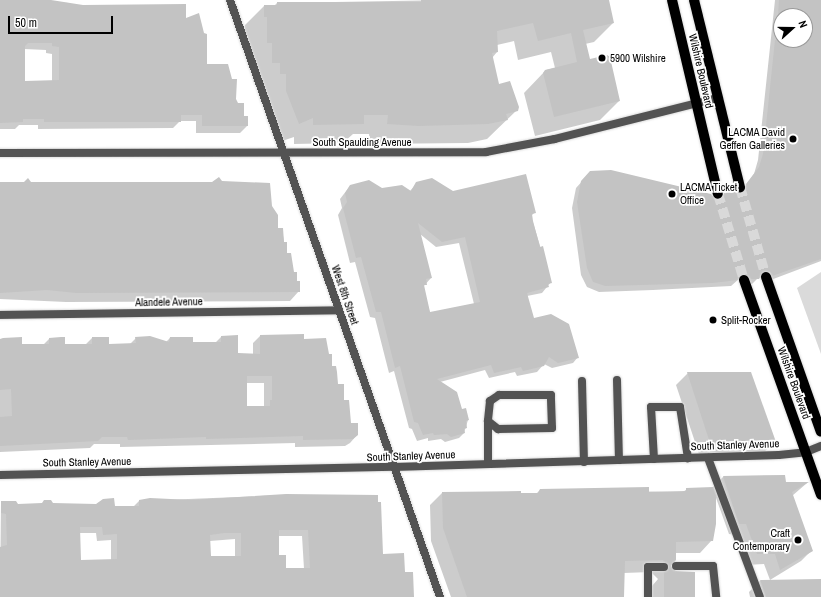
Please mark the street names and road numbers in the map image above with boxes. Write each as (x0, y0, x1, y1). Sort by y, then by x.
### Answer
street label: Wilshire Boulevard (686, 32, 716, 110)
street label: South Spaulding Avenue (312, 135, 412, 149)
street label: West 8th Street (329, 264, 361, 326)
street label: Alandele Avenue (135, 295, 203, 309)
street label: Wilshire Boulevard (775, 345, 813, 421)
street label: South Stanley Avenue (690, 437, 780, 453)
street label: South Stanley Avenue (366, 448, 456, 464)
street label: South Stanley Avenue (42, 455, 132, 469)

